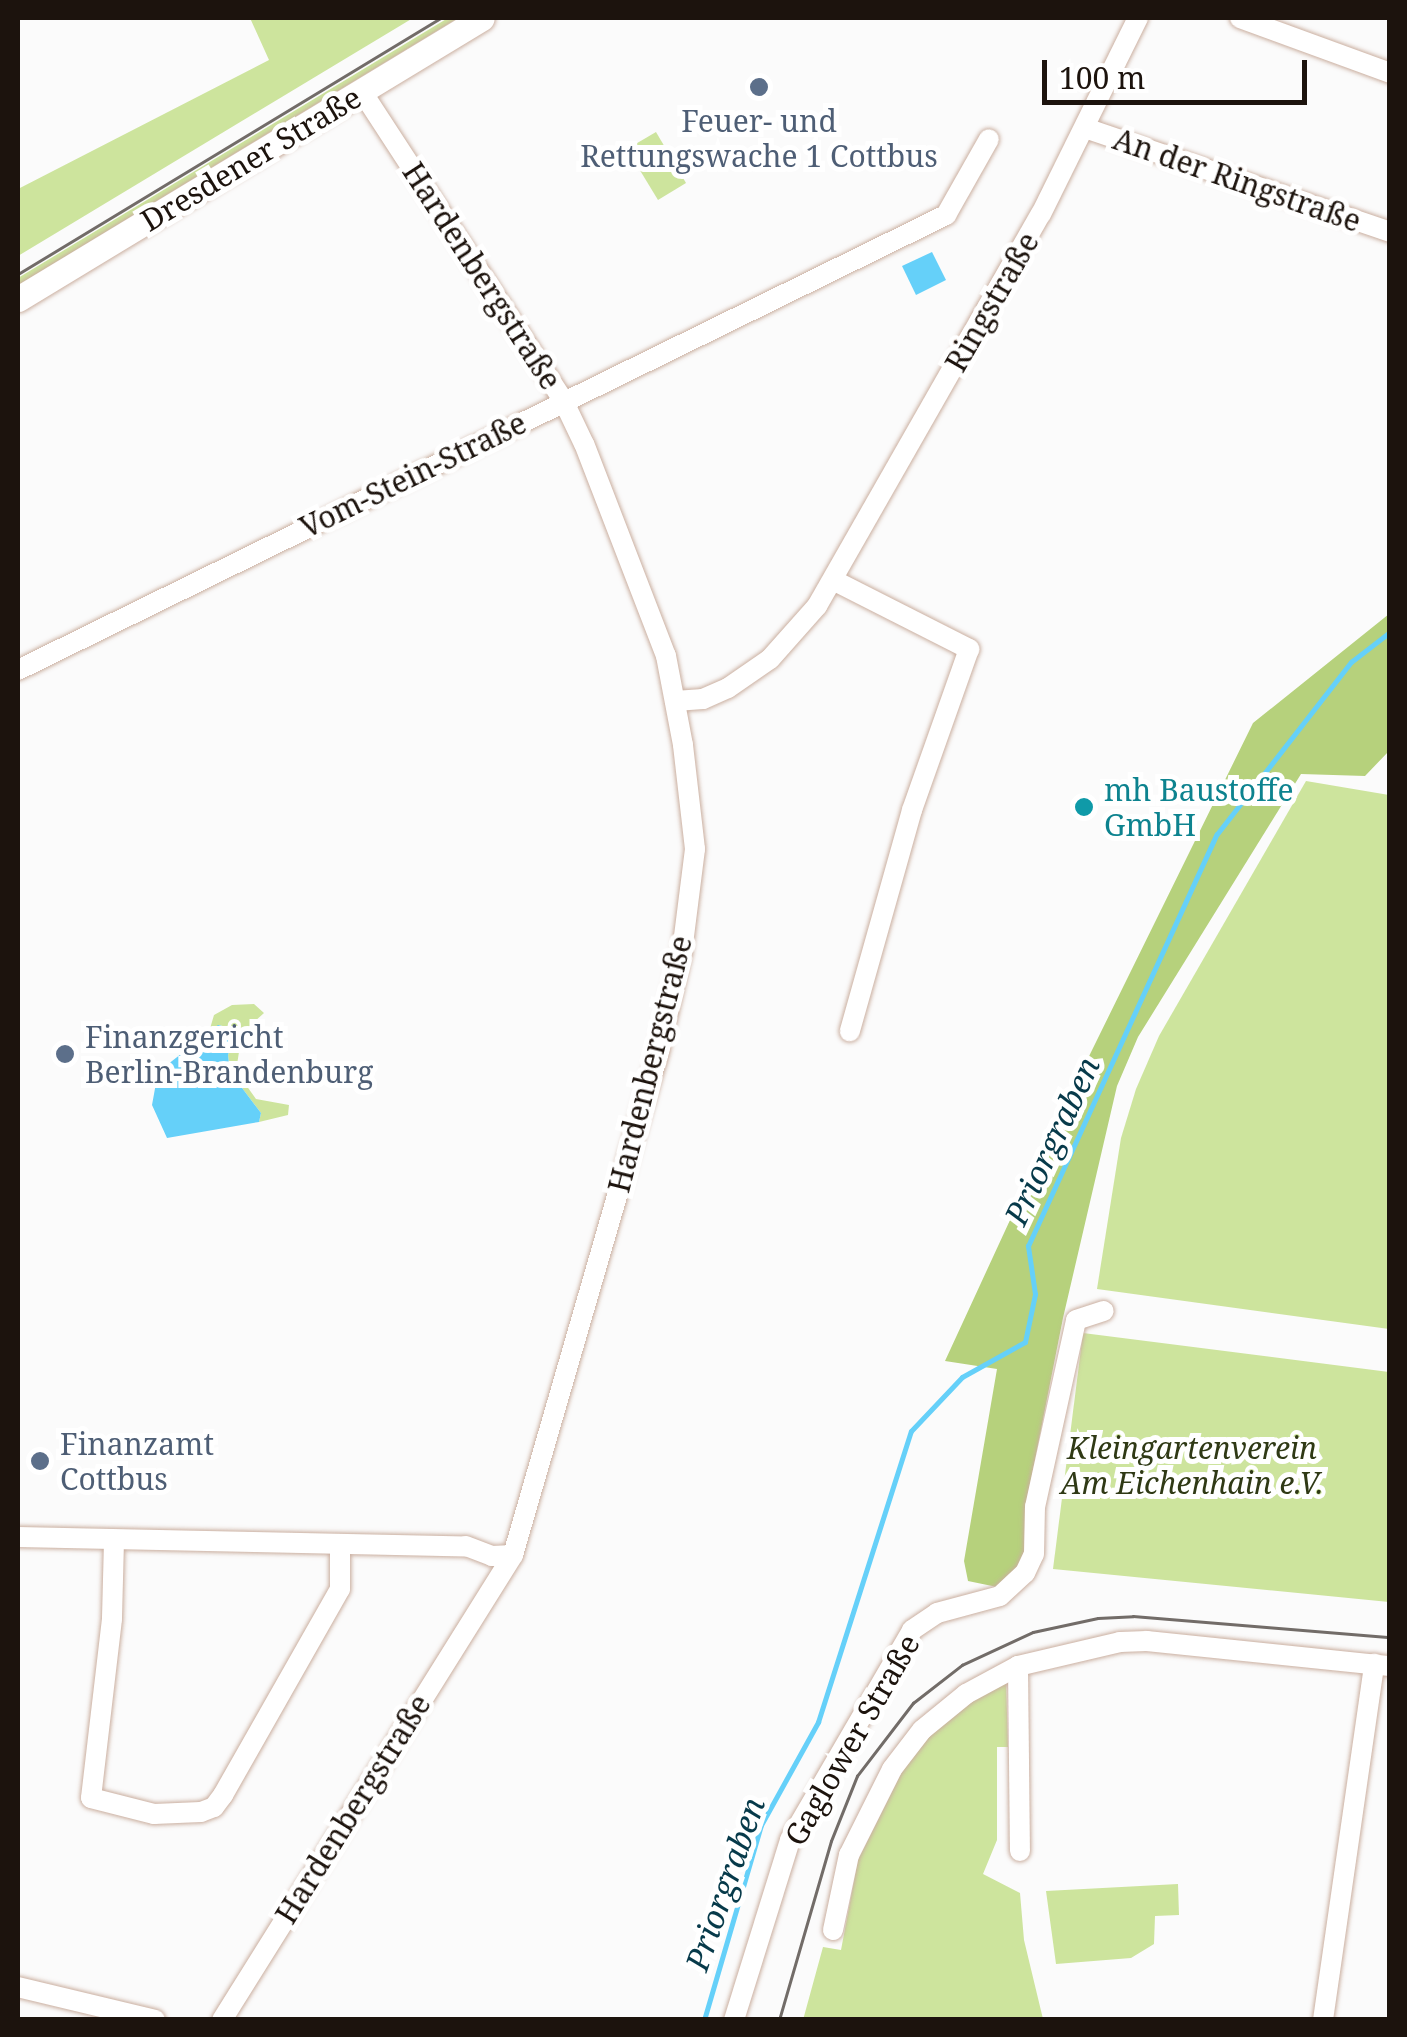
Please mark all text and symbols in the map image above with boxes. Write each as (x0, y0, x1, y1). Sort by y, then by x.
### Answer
scale bar (1047, 40, 1312, 102)
text: 100 m (1059, 57, 1145, 98)
marker: Feuer- und Rettungswache 1 Cottbus (748, 76, 770, 98)
street label: Dresdener Straße (135, 79, 367, 239)
place label: Feuer- und Rettungswache 1 Cottbus (580, 103, 938, 174)
street label: An der Ringstraße (1108, 121, 1366, 239)
street label: Hardenbergstraße (395, 156, 569, 396)
street label: Ringstraße (938, 226, 1046, 378)
street label: Vom-Stein-Straße (294, 405, 532, 545)
place label: mh Baustoffe GmbH (1104, 772, 1293, 842)
marker: mh Baustoffe GmbH (1073, 796, 1095, 818)
street label: Hardenbergstraße (601, 932, 699, 1196)
place label: Finanzgericht Berlin-Brandenburg (85, 1019, 373, 1090)
marker: Finanzgericht Berlin-Brandenburg (54, 1043, 76, 1065)
water label: Priorgraben (996, 1051, 1108, 1231)
place label: Finanzamt Cottbus (60, 1426, 214, 1496)
park label: Kleingartenverein Am Eichenhain e.V. (1060, 1430, 1324, 1500)
marker: Finanzamt Cottbus (29, 1450, 51, 1472)
street label: Gaglower Straße (777, 1628, 927, 1852)
street label: Hardenbergstraße (268, 1688, 438, 1930)
water label: Priorgraben (677, 1792, 773, 1976)

